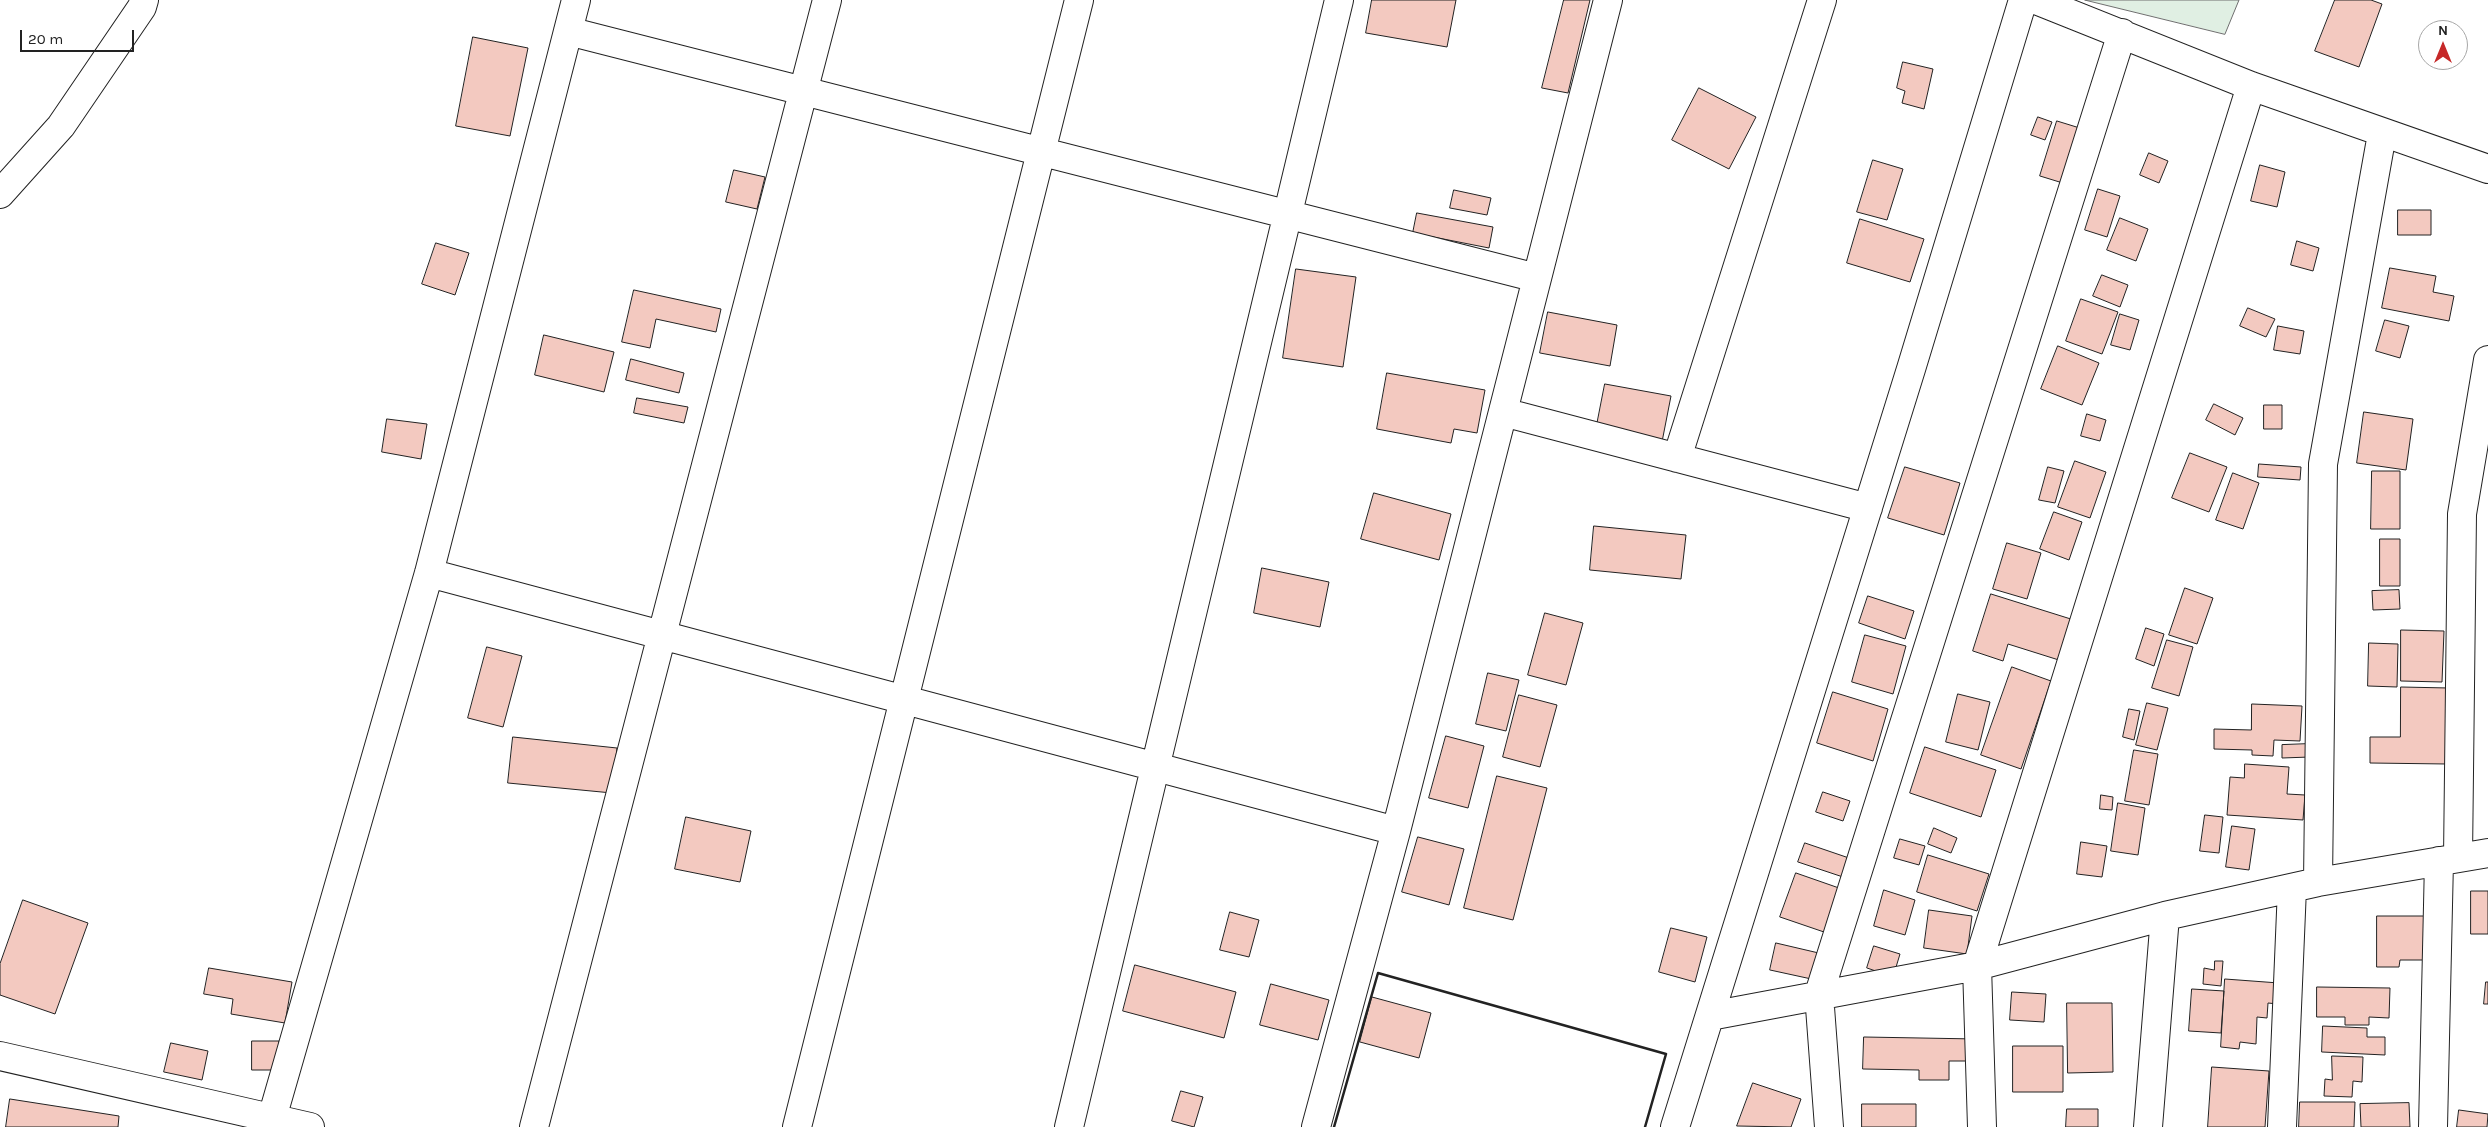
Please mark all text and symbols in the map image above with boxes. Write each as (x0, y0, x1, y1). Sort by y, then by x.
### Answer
scale bar (22, 20, 136, 52)
north arrow (2418, 20, 2468, 70)
text: N (2438, 22, 2448, 39)
text: 20 m (28, 30, 63, 48)

